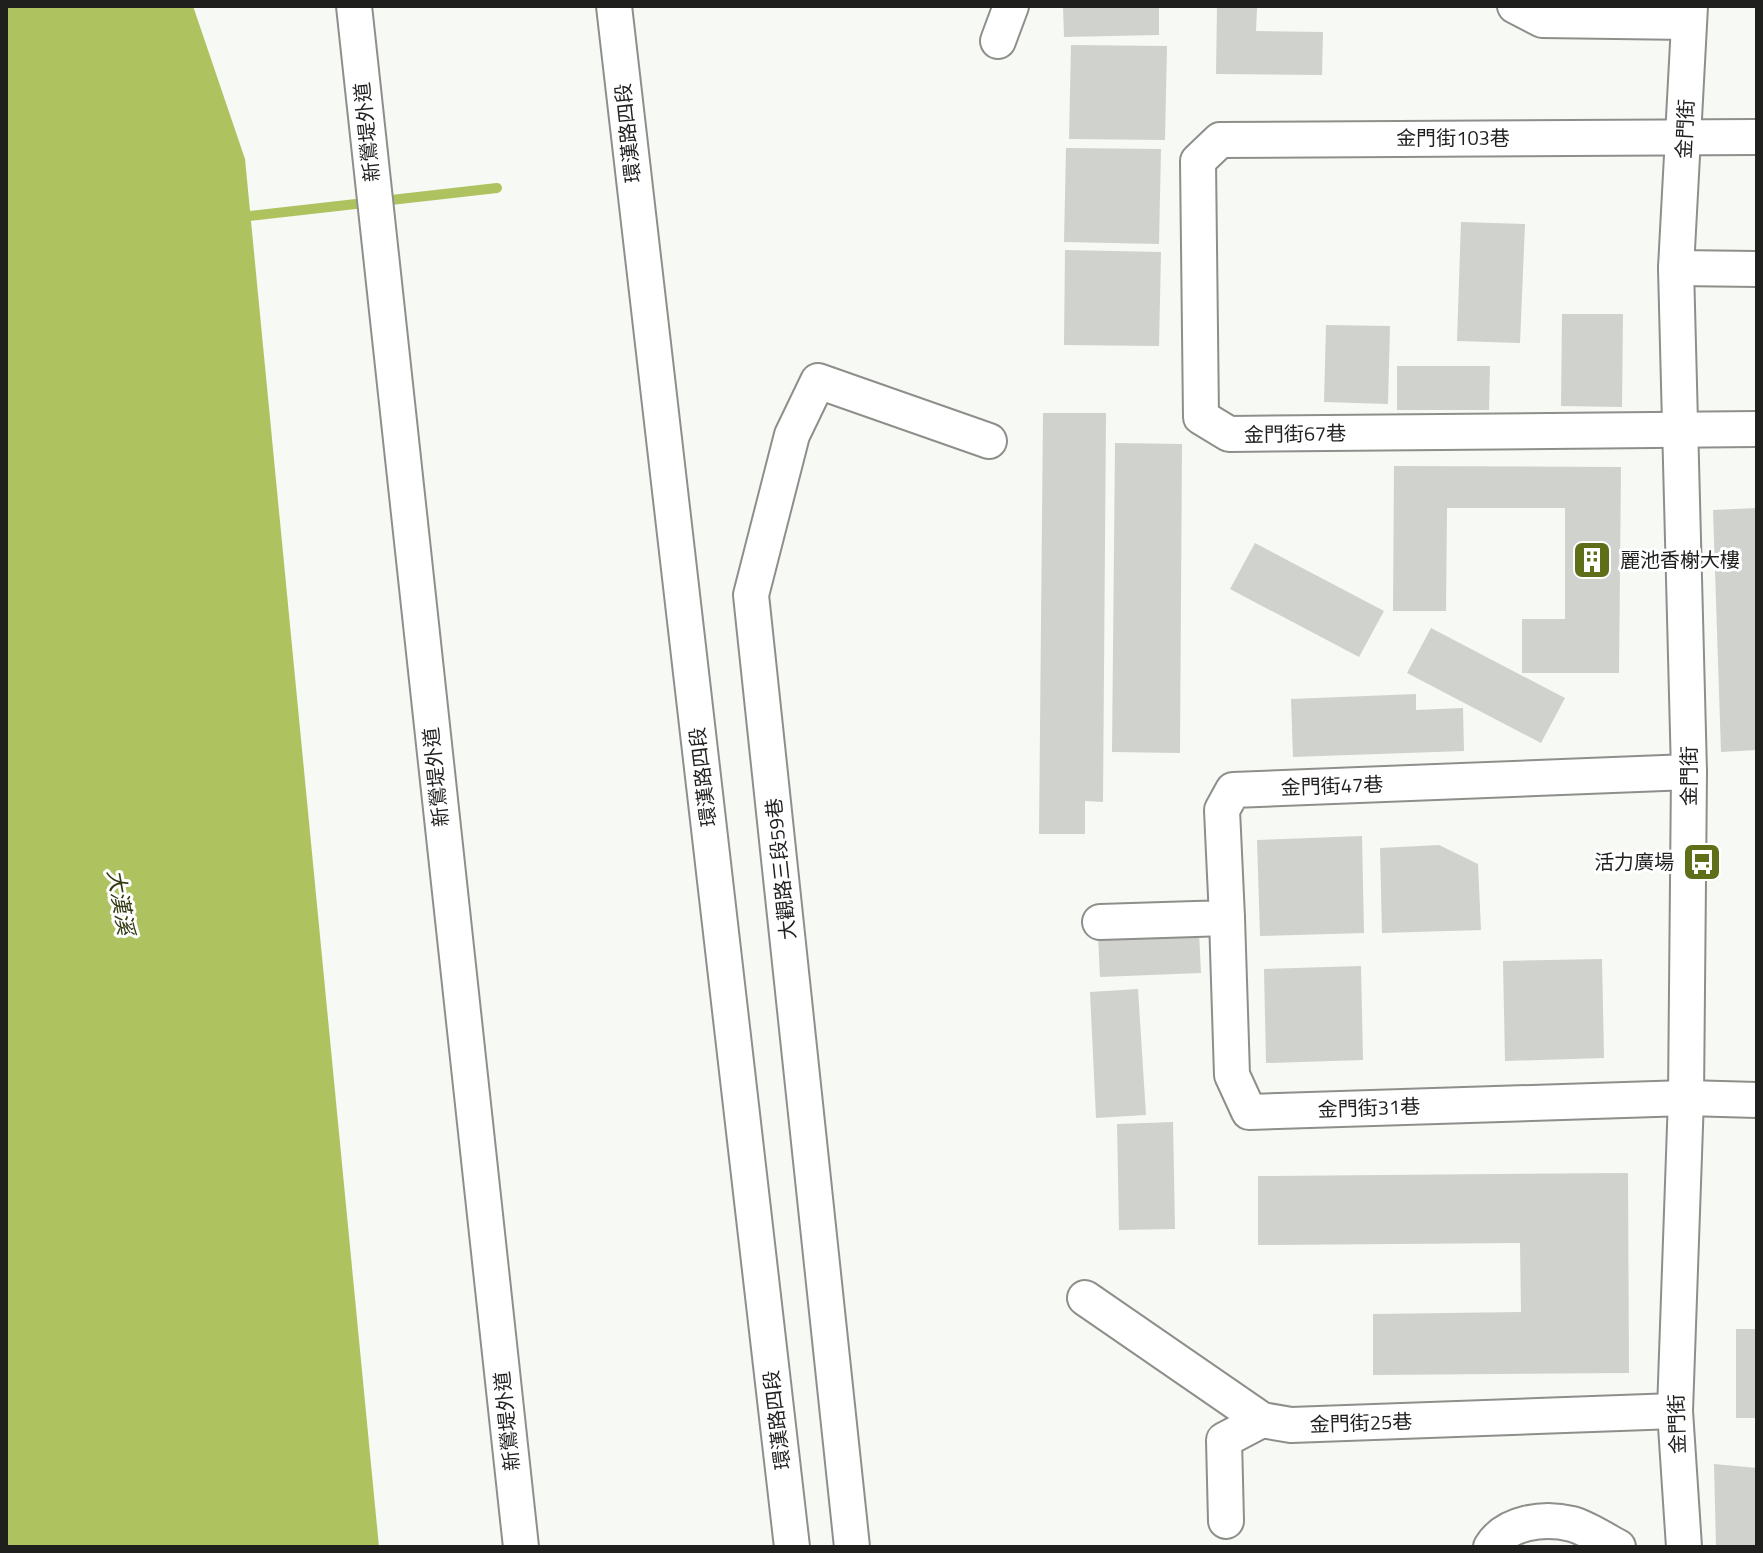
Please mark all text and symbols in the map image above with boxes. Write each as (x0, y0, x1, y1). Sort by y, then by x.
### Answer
street label: 新鶯堤外道 (346, 81, 387, 183)
street label: 環漢路四段 (607, 82, 648, 184)
street label: 金門街 (1667, 98, 1702, 160)
street label: 金門街103巷 (1396, 122, 1510, 153)
street label: 金門街67巷 (1244, 417, 1346, 450)
building icon: 麗池香榭大樓 (1571, 539, 1613, 581)
place label: 麗池香榭大樓 (1620, 544, 1740, 575)
street label: 新鶯堤外道 (415, 726, 456, 828)
street label: 環漢路四段 (681, 726, 724, 829)
street label: 金門街 (1673, 746, 1704, 806)
street label: 金門街47巷 (1280, 768, 1384, 803)
street label: 大觀路三段59巷 (758, 797, 803, 941)
bus stop icon: 活力廣場 (1681, 841, 1723, 883)
place label: 活力廣場 (1594, 846, 1674, 877)
water label: 大漢溪 (99, 867, 144, 940)
street label: 金門街31巷 (1317, 1090, 1421, 1125)
street label: 環漢路四段 (755, 1369, 798, 1472)
street label: 新鶯堤外道 (486, 1370, 527, 1472)
street label: 金門街 (1660, 1393, 1693, 1455)
street label: 金門街25巷 (1309, 1405, 1413, 1440)

